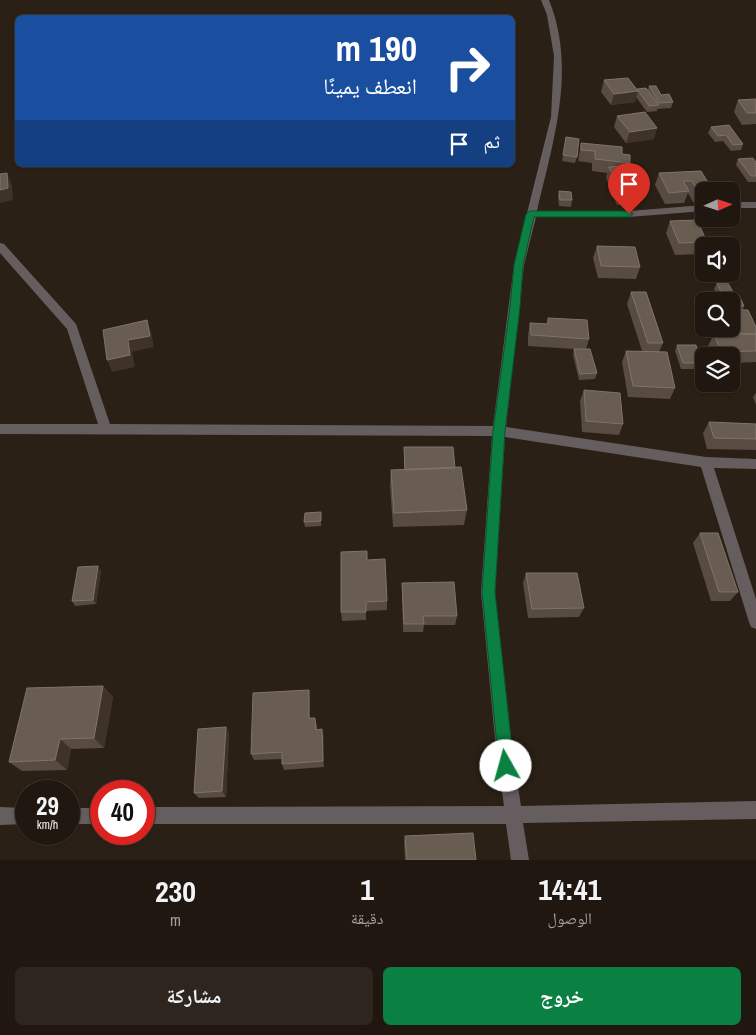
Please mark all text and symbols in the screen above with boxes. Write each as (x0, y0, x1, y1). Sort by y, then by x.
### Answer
text: 190 m (336, 25, 417, 72)
icon: right (435, 35, 500, 100)
text: انعطف يمينًا (323, 71, 417, 101)
text: ثم (483, 128, 500, 154)
icon: arrive (445, 130, 473, 158)
pin (608, 163, 650, 214)
icon: arrive (615, 170, 643, 198)
north arrow (695, 182, 740, 228)
map controls (695, 182, 740, 392)
button: sound (695, 237, 740, 282)
button: search (695, 292, 740, 337)
button: layers (695, 347, 740, 392)
position arrow (479, 739, 531, 791)
speed limit sign: 40 (90, 780, 155, 845)
text: 29 (36, 789, 59, 823)
text: km/h (37, 817, 58, 833)
text: 1 (360, 869, 374, 909)
text: 14:41 (538, 869, 601, 909)
text: 230 (155, 871, 196, 911)
text: دقيقة (351, 907, 383, 929)
text: الوصول (548, 907, 592, 929)
text: m (170, 909, 181, 931)
button: مشاركة (15, 967, 373, 1025)
button: خروج (383, 967, 741, 1025)

